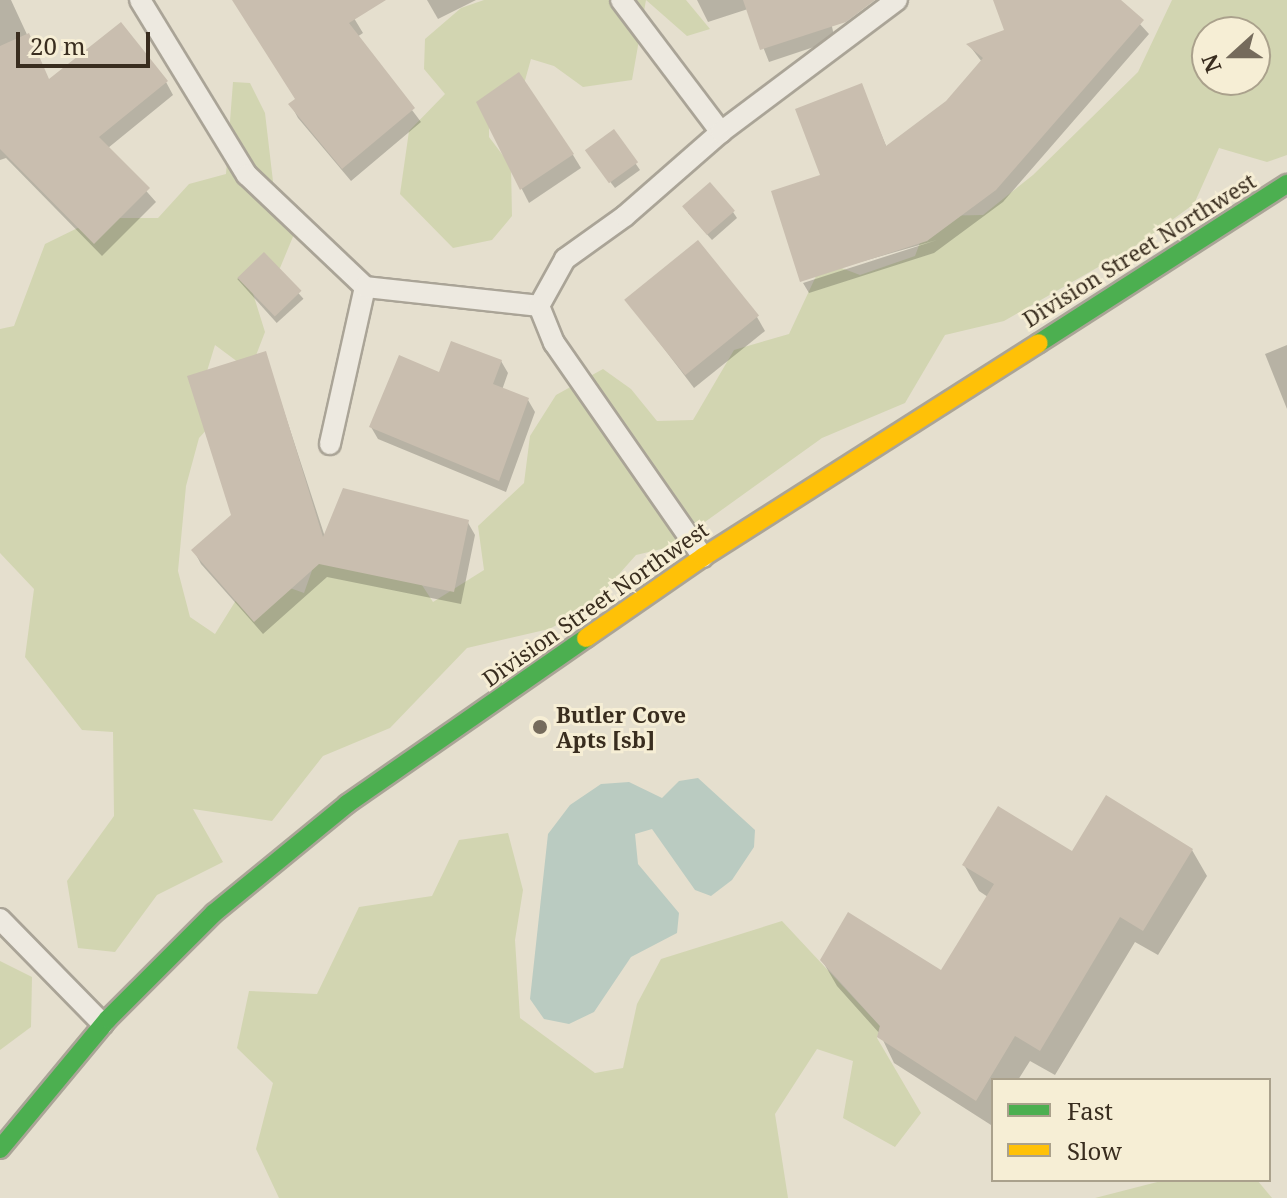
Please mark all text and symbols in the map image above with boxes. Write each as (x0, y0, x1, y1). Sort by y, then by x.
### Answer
scale bar (20, 16, 154, 66)
north arrow (1191, 16, 1271, 96)
text: 20 m (30, 29, 86, 62)
text: N (1193, 50, 1228, 77)
street label: Division Street Northwest (1018, 167, 1260, 333)
street label: Division Street Northwest (477, 516, 713, 692)
place label: Butler Cove Apts [sb] (556, 701, 686, 752)
marker: Butler Cove Apts [sb] (531, 718, 549, 736)
legend (991, 1078, 1271, 1182)
text: Fast (1067, 1094, 1113, 1127)
text: Slow (1067, 1134, 1122, 1167)

